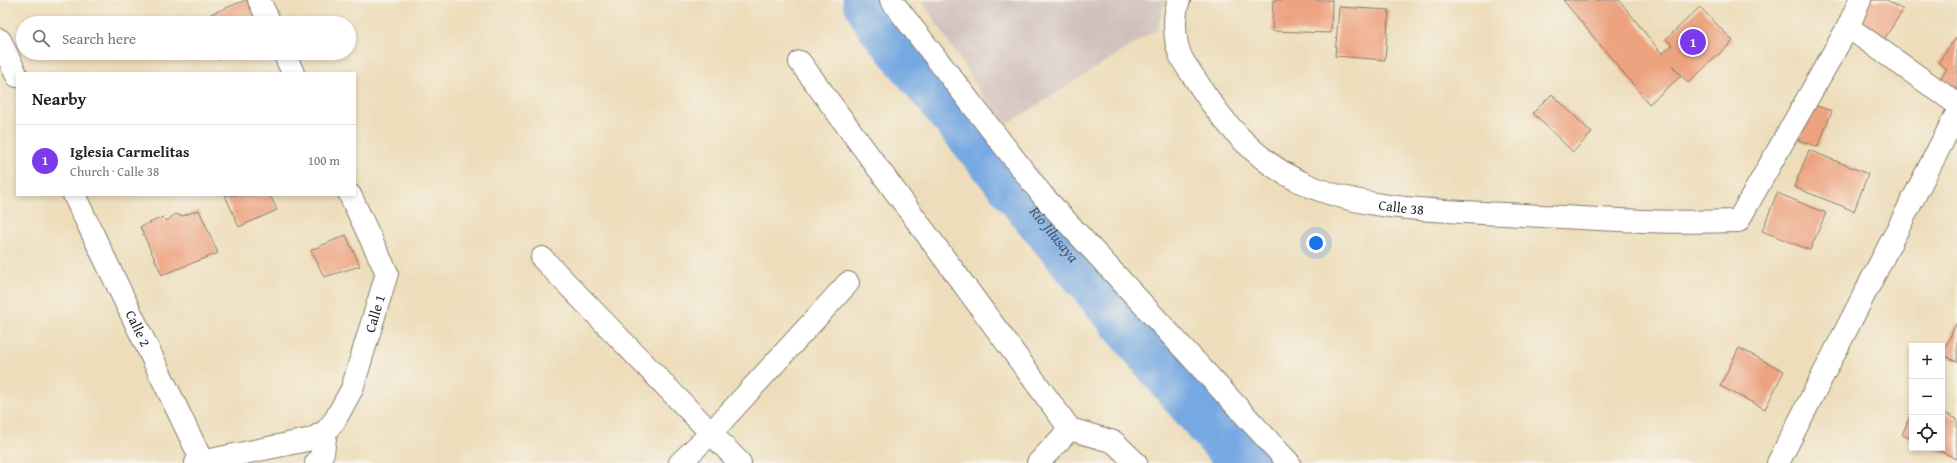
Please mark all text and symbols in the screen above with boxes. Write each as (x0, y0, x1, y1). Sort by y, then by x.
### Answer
search box (16, 16, 356, 60)
icon: search (30, 27, 52, 49)
pin: 1 (1680, 27, 1706, 57)
text: Search here (62, 28, 136, 49)
text: Nearby (32, 86, 86, 111)
text: Iglesia Carmelitas (70, 141, 189, 162)
text: 1 (42, 151, 48, 170)
text: 100 m (308, 151, 340, 170)
text: Church · Calle 38 (70, 162, 159, 181)
street label: Calle 38 (1377, 195, 1425, 220)
water label: Río Jilusaya (1025, 201, 1084, 266)
your location (1306, 233, 1326, 253)
street label: Calle 1 (360, 292, 390, 335)
street label: Calle 2 (121, 307, 156, 350)
map controls (1909, 343, 1945, 451)
button: + (1909, 343, 1945, 379)
button: − (1909, 379, 1945, 415)
button: locate (1909, 415, 1945, 451)

